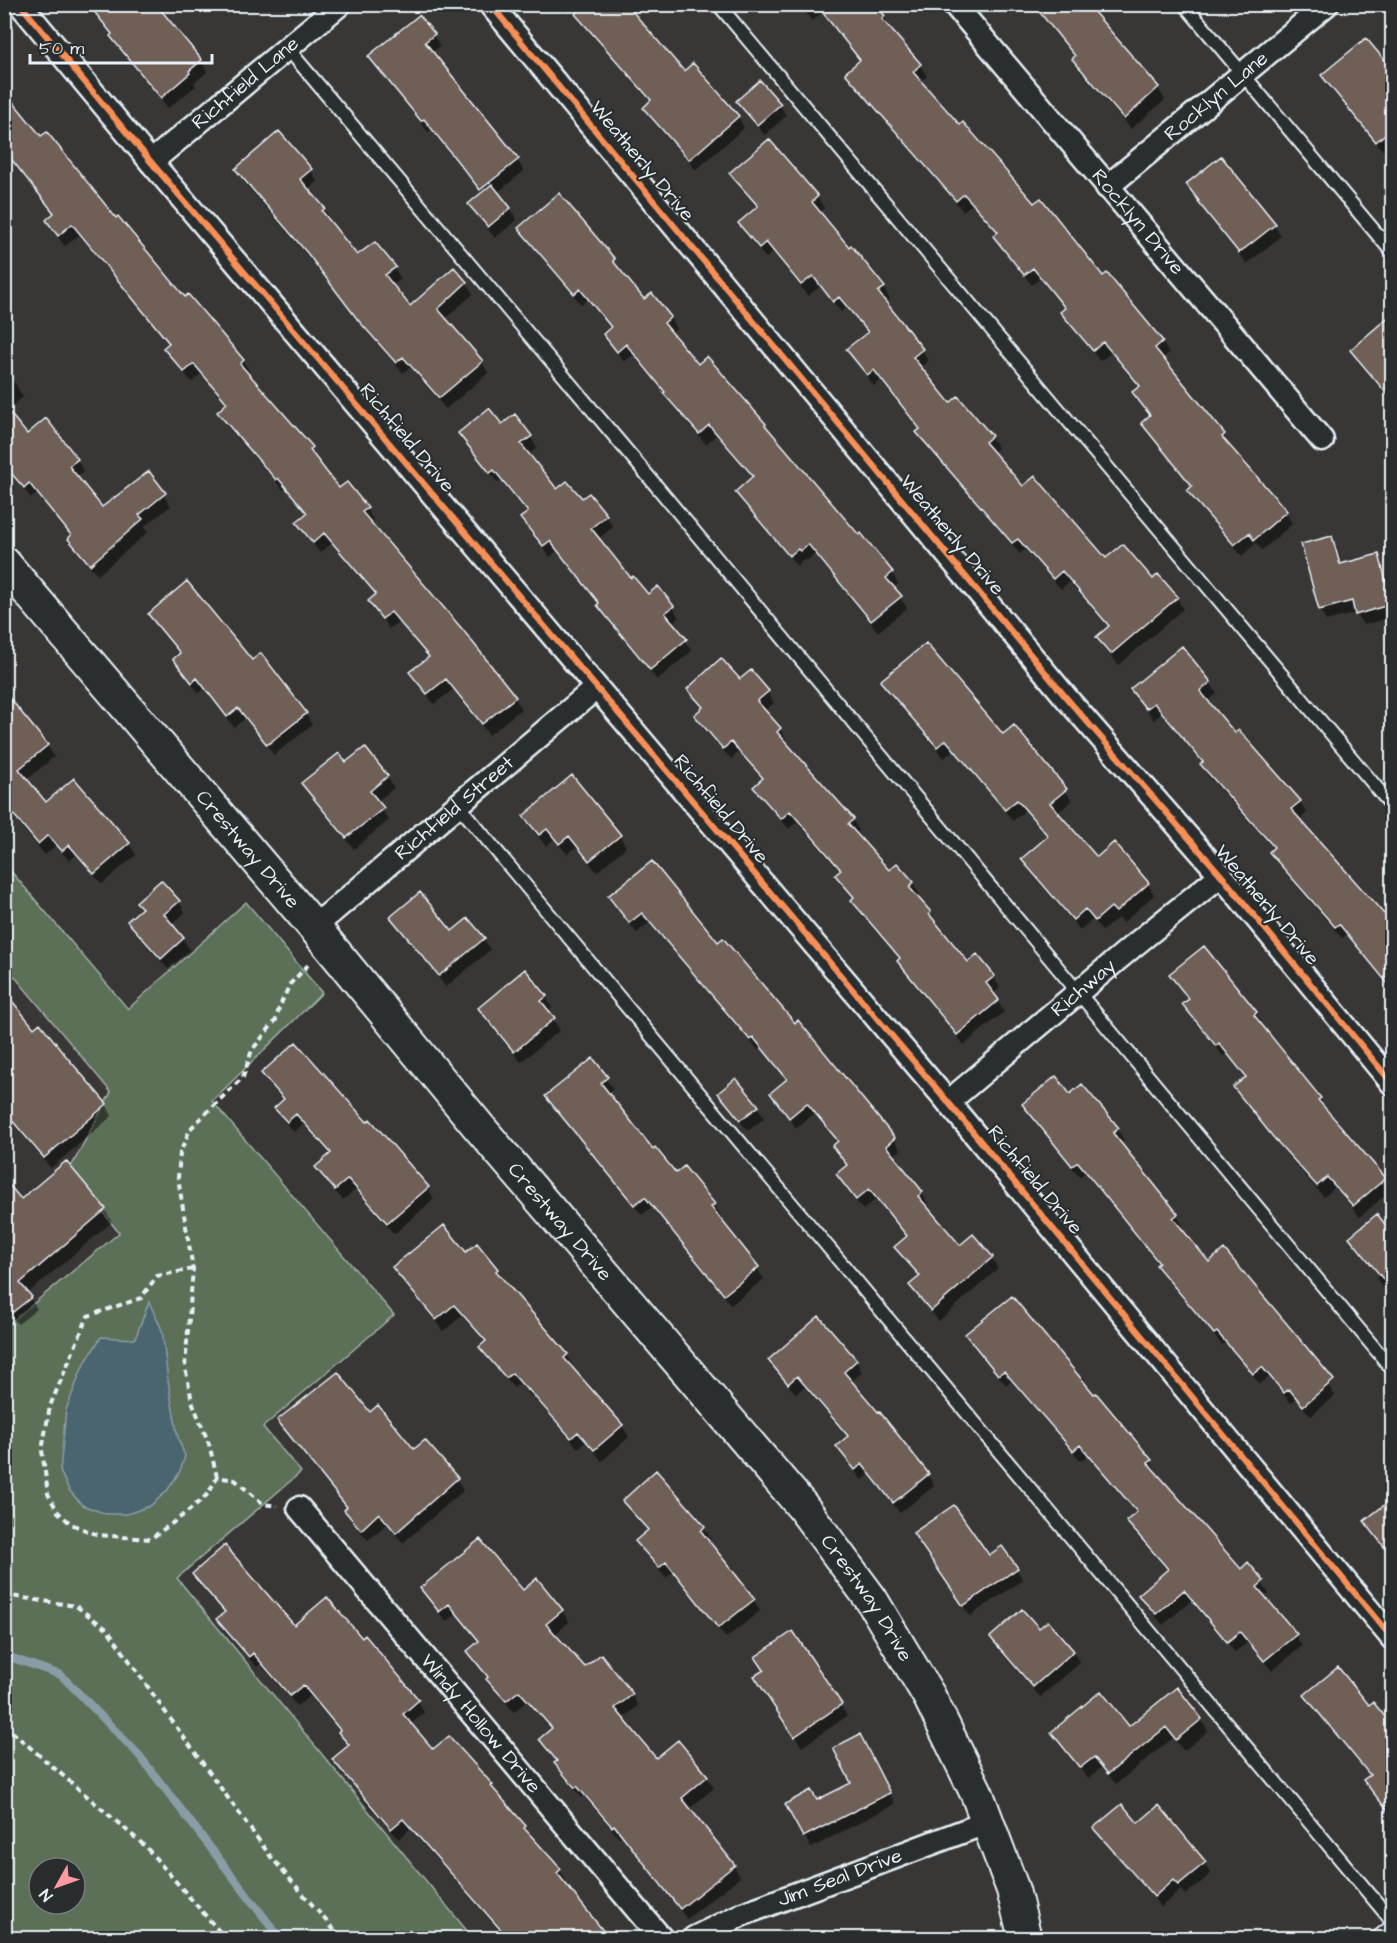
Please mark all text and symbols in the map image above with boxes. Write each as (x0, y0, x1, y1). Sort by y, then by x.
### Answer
scale bar (30, 27, 212, 65)
street label: Richfield Lane (186, 30, 305, 136)
text: 50 m (39, 36, 84, 61)
street label: Rocklyn Lane (1158, 45, 1274, 148)
street label: Weatherly Drive (582, 95, 701, 228)
street label: Rocklyn Drive (1085, 163, 1191, 281)
street label: Richfield Drive (353, 377, 461, 499)
street label: Weatherly Drive (892, 469, 1011, 602)
street label: Richfield Drive (667, 748, 775, 870)
street label: Richfield Street (389, 749, 520, 867)
street label: Crestway Drive (189, 784, 306, 915)
street label: Weatherly Drive (1207, 839, 1326, 972)
street label: Richway (1045, 952, 1123, 1024)
street label: Richfield Drive (981, 1119, 1089, 1241)
street label: Crestway Drive (501, 1157, 619, 1287)
street label: Crestway Drive (814, 1529, 919, 1667)
street label: Windy Hollow Drive (414, 1648, 548, 1800)
street label: Jim Seal Drive (774, 1842, 906, 1914)
north arrow (27, 1856, 87, 1916)
text: N (35, 1884, 58, 1906)

